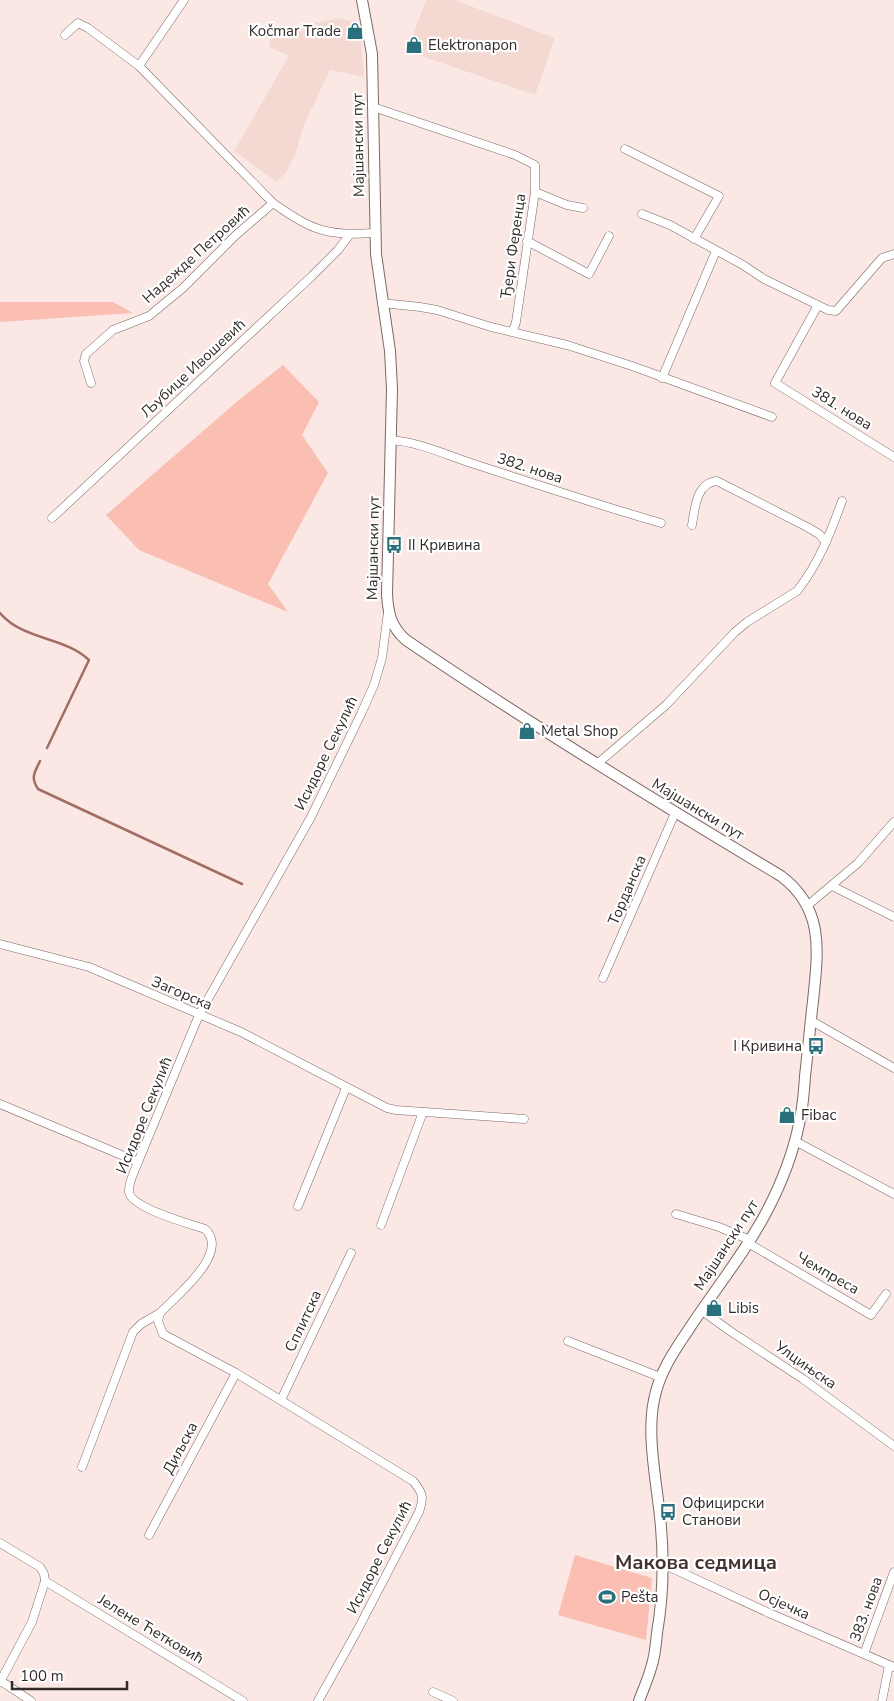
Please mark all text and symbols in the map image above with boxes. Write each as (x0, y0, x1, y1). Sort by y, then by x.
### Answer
place label: Kočmar Trade (249, 21, 341, 41)
shop icon: Kočmar Trade (345, 21, 365, 41)
shop icon: Elektronapon (404, 35, 424, 55)
place label: Elektronapon (428, 35, 517, 55)
street label: Мајшански пут (347, 92, 369, 197)
street label: Ђери Ференца (496, 192, 530, 300)
street label: Надежде Петровић (138, 200, 254, 308)
street label: Љубице Ивошевић (136, 314, 250, 422)
street label: 381. нова (808, 382, 876, 434)
street label: 382. нова (495, 448, 565, 488)
street label: Мајшански пут (362, 495, 384, 600)
bus stop icon: II Кривина (384, 535, 404, 555)
place label: II Кривина (408, 535, 481, 555)
street label: Исидоре Секулић (290, 693, 362, 813)
shop icon: Metal Shop (517, 721, 537, 741)
place label: Metal Shop (541, 721, 618, 741)
street label: Мајшански пут (648, 774, 748, 845)
street label: Торданска (603, 852, 651, 928)
street label: Загорска (148, 971, 216, 1015)
place label: I Кривина (733, 1036, 802, 1056)
bus stop icon: I Кривина (806, 1036, 826, 1056)
street label: Исидоре Секулић (111, 1053, 177, 1177)
shop icon: Fibac (777, 1105, 797, 1125)
place label: Fibac (801, 1105, 836, 1125)
street label: Мајшански пут (689, 1195, 763, 1294)
street label: Чемпреса (793, 1247, 863, 1299)
street label: Сплитска (280, 1287, 326, 1355)
shop icon: Libis (704, 1298, 724, 1318)
place label: Libis (728, 1298, 759, 1318)
street label: Улцињска (770, 1336, 841, 1394)
street label: Диљска (158, 1418, 202, 1478)
place label: Официрски Станови (682, 1493, 765, 1530)
street label: Исидоре Секулић (342, 1497, 416, 1617)
bus stop icon: Официрски Станови (658, 1502, 678, 1522)
district label: Макова седмица (615, 1549, 777, 1576)
street label: 383. нова (845, 1574, 887, 1644)
street label: Осјечка (755, 1584, 813, 1624)
sports icon: Pešta (597, 1587, 617, 1607)
place label: Pešta (621, 1587, 658, 1607)
street label: Јелене Ћетковић (94, 1589, 208, 1668)
scale bar (12, 1658, 128, 1690)
text: 100 m (20, 1666, 64, 1686)

